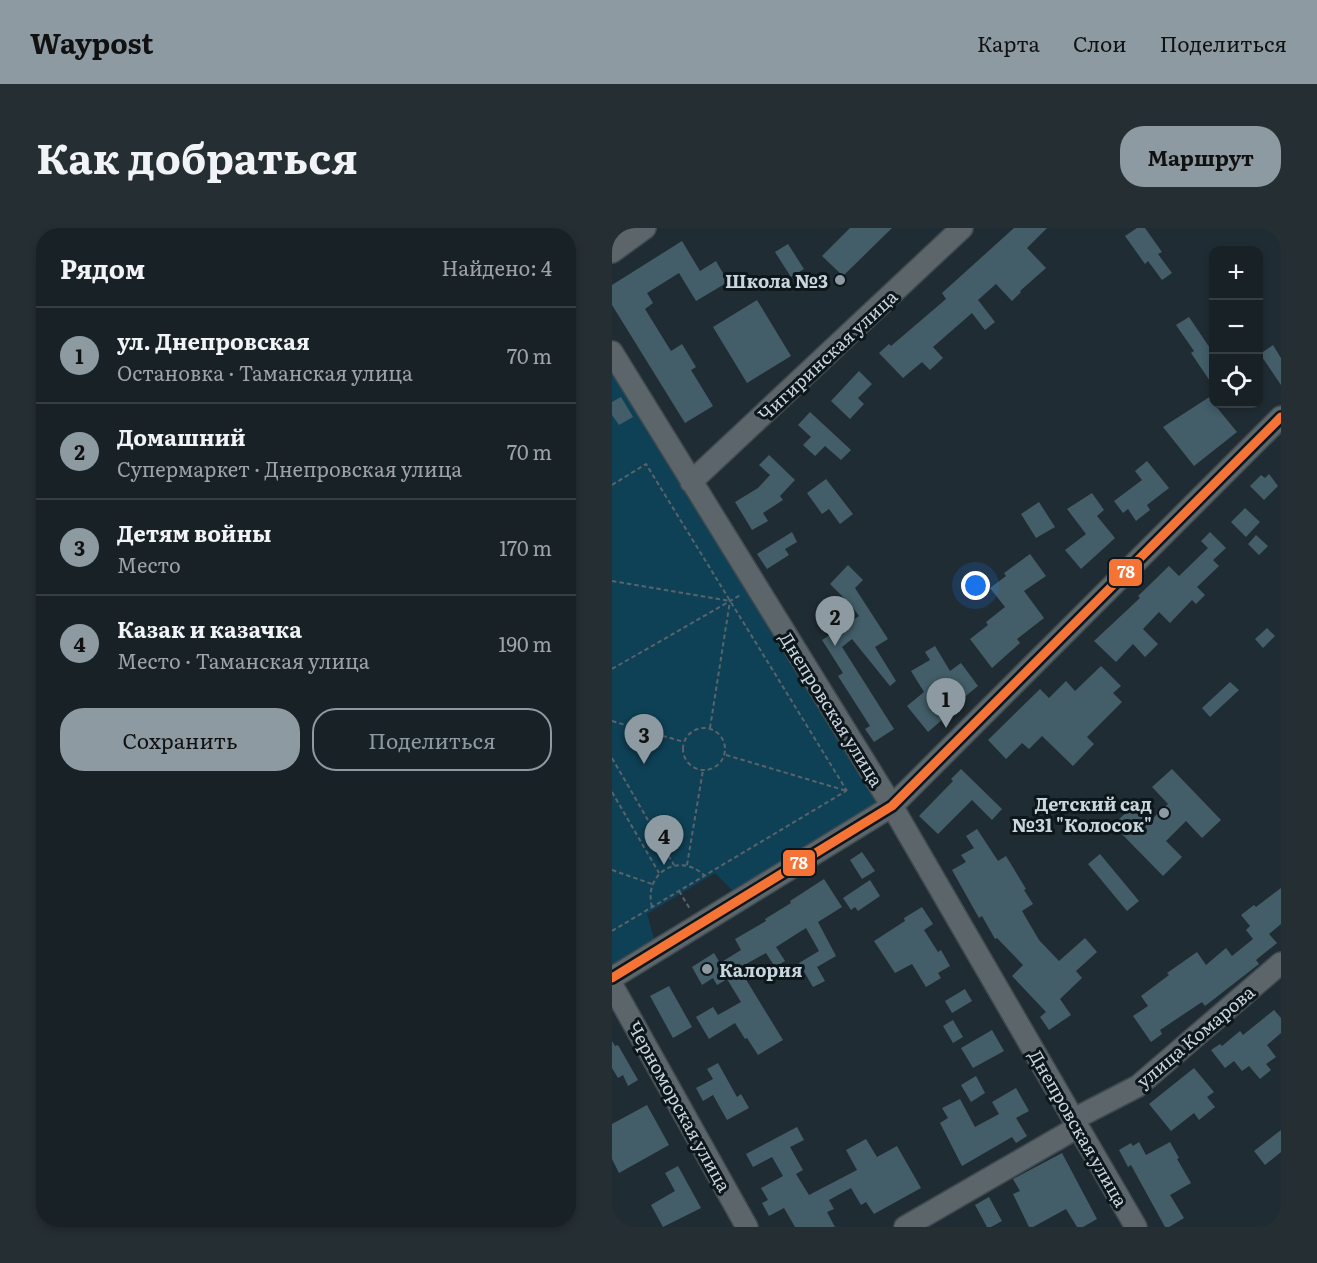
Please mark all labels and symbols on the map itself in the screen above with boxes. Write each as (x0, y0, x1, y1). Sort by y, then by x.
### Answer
place label: Школа №3 (725, 267, 828, 294)
marker: Школа №3 (833, 273, 847, 287)
street label: Чигиринская улица (751, 283, 903, 427)
line badge: 78 (1108, 558, 1143, 587)
text: 78 (1117, 559, 1136, 583)
your location (961, 571, 990, 600)
pin: 2 (816, 596, 854, 646)
street label: Днепровская улица (773, 626, 891, 792)
pin: 1 (926, 678, 966, 728)
pin: 3 (624, 714, 663, 764)
place label: Детский сад №31 "Колосок" (1012, 790, 1152, 838)
marker: Детский сад №31 "Колосок" (1157, 806, 1171, 820)
pin: 4 (644, 816, 684, 865)
line badge: 78 (782, 849, 816, 877)
text: 78 (790, 850, 809, 874)
place label: Калория (719, 956, 802, 983)
marker: Калория (700, 962, 714, 976)
street label: улица Комарова (1130, 978, 1260, 1094)
street label: Черноморская улица (622, 1016, 738, 1197)
street label: Днепровская улица (1023, 1044, 1135, 1212)

